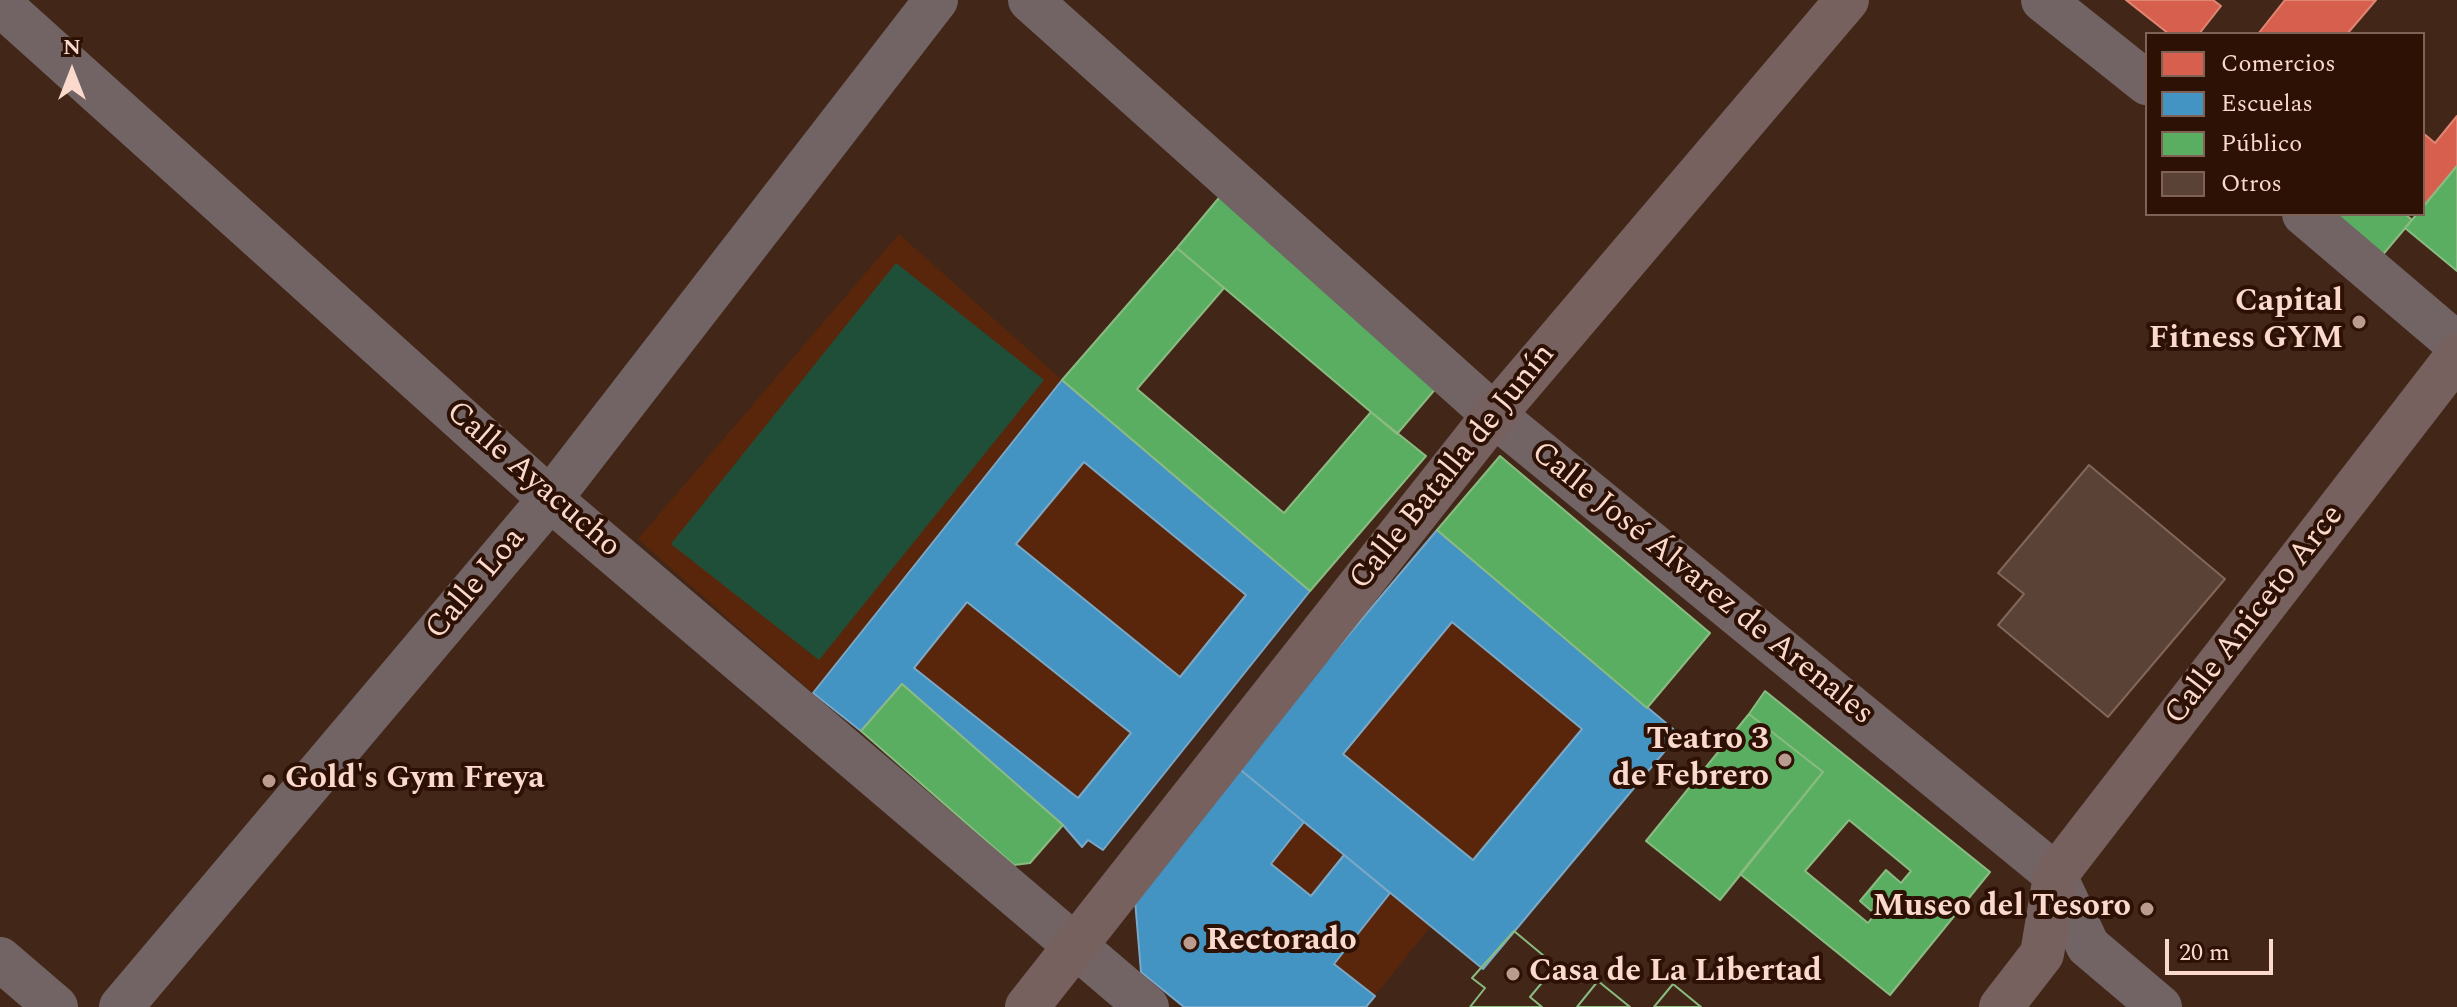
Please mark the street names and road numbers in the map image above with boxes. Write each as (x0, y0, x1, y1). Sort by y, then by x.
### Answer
street label: Calle Batalla de Junín (1343, 337, 1565, 599)
street label: Calle Ayacucho (437, 395, 627, 567)
street label: Calle José Álvarez de Arenales (1522, 435, 1880, 735)
street label: Calle Aniceto Arce (2158, 498, 2354, 734)
street label: Calle Loa (419, 521, 535, 649)

